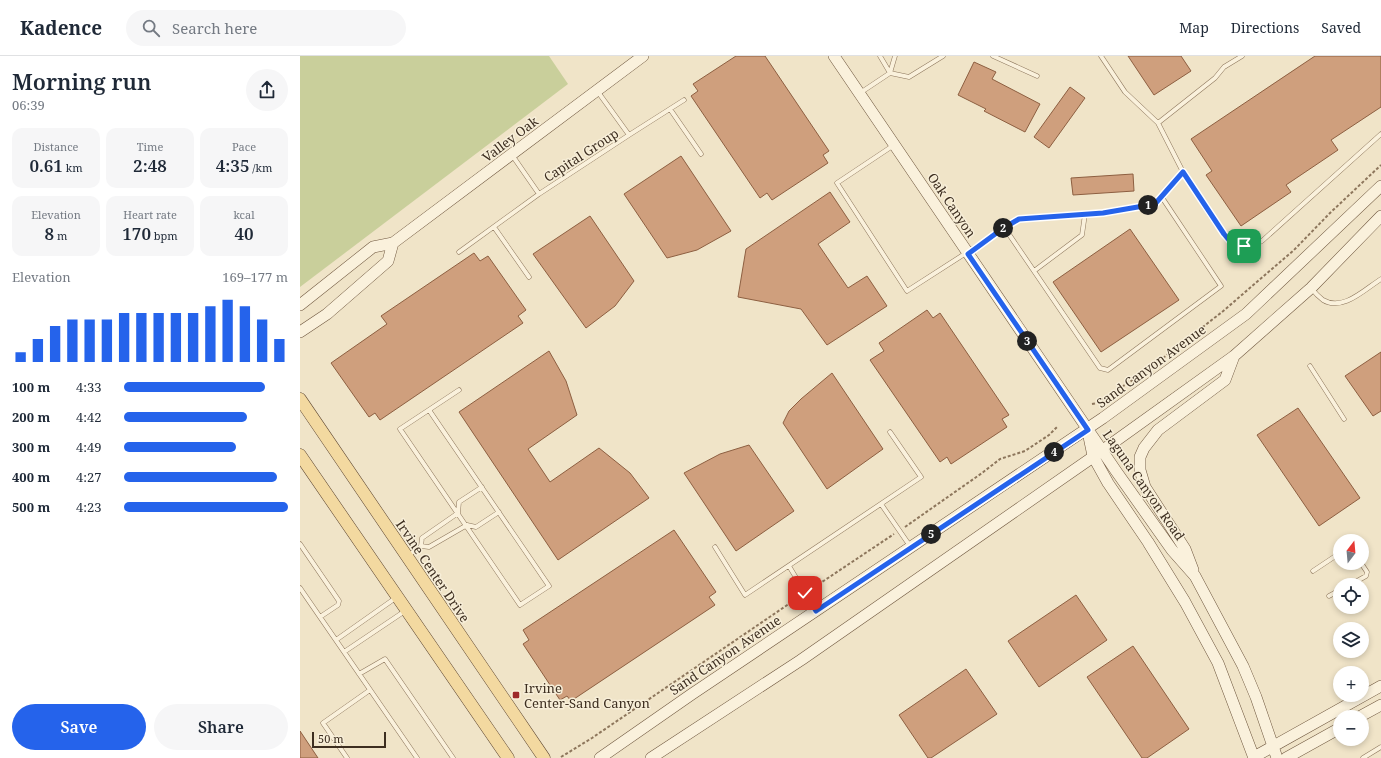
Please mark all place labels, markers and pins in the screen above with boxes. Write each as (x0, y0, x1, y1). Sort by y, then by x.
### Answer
pin: 1 (1138, 195, 1158, 215)
pin: 2 (993, 218, 1013, 238)
pin (1227, 229, 1261, 263)
pin: 3 (1017, 331, 1037, 351)
pin: 4 (1044, 442, 1064, 462)
pin: 5 (921, 524, 941, 544)
pin (788, 576, 822, 610)
place label: Irvine Center-Sand Canyon (524, 679, 650, 712)
marker: Irvine Center-Sand Canyon (511, 690, 521, 700)

